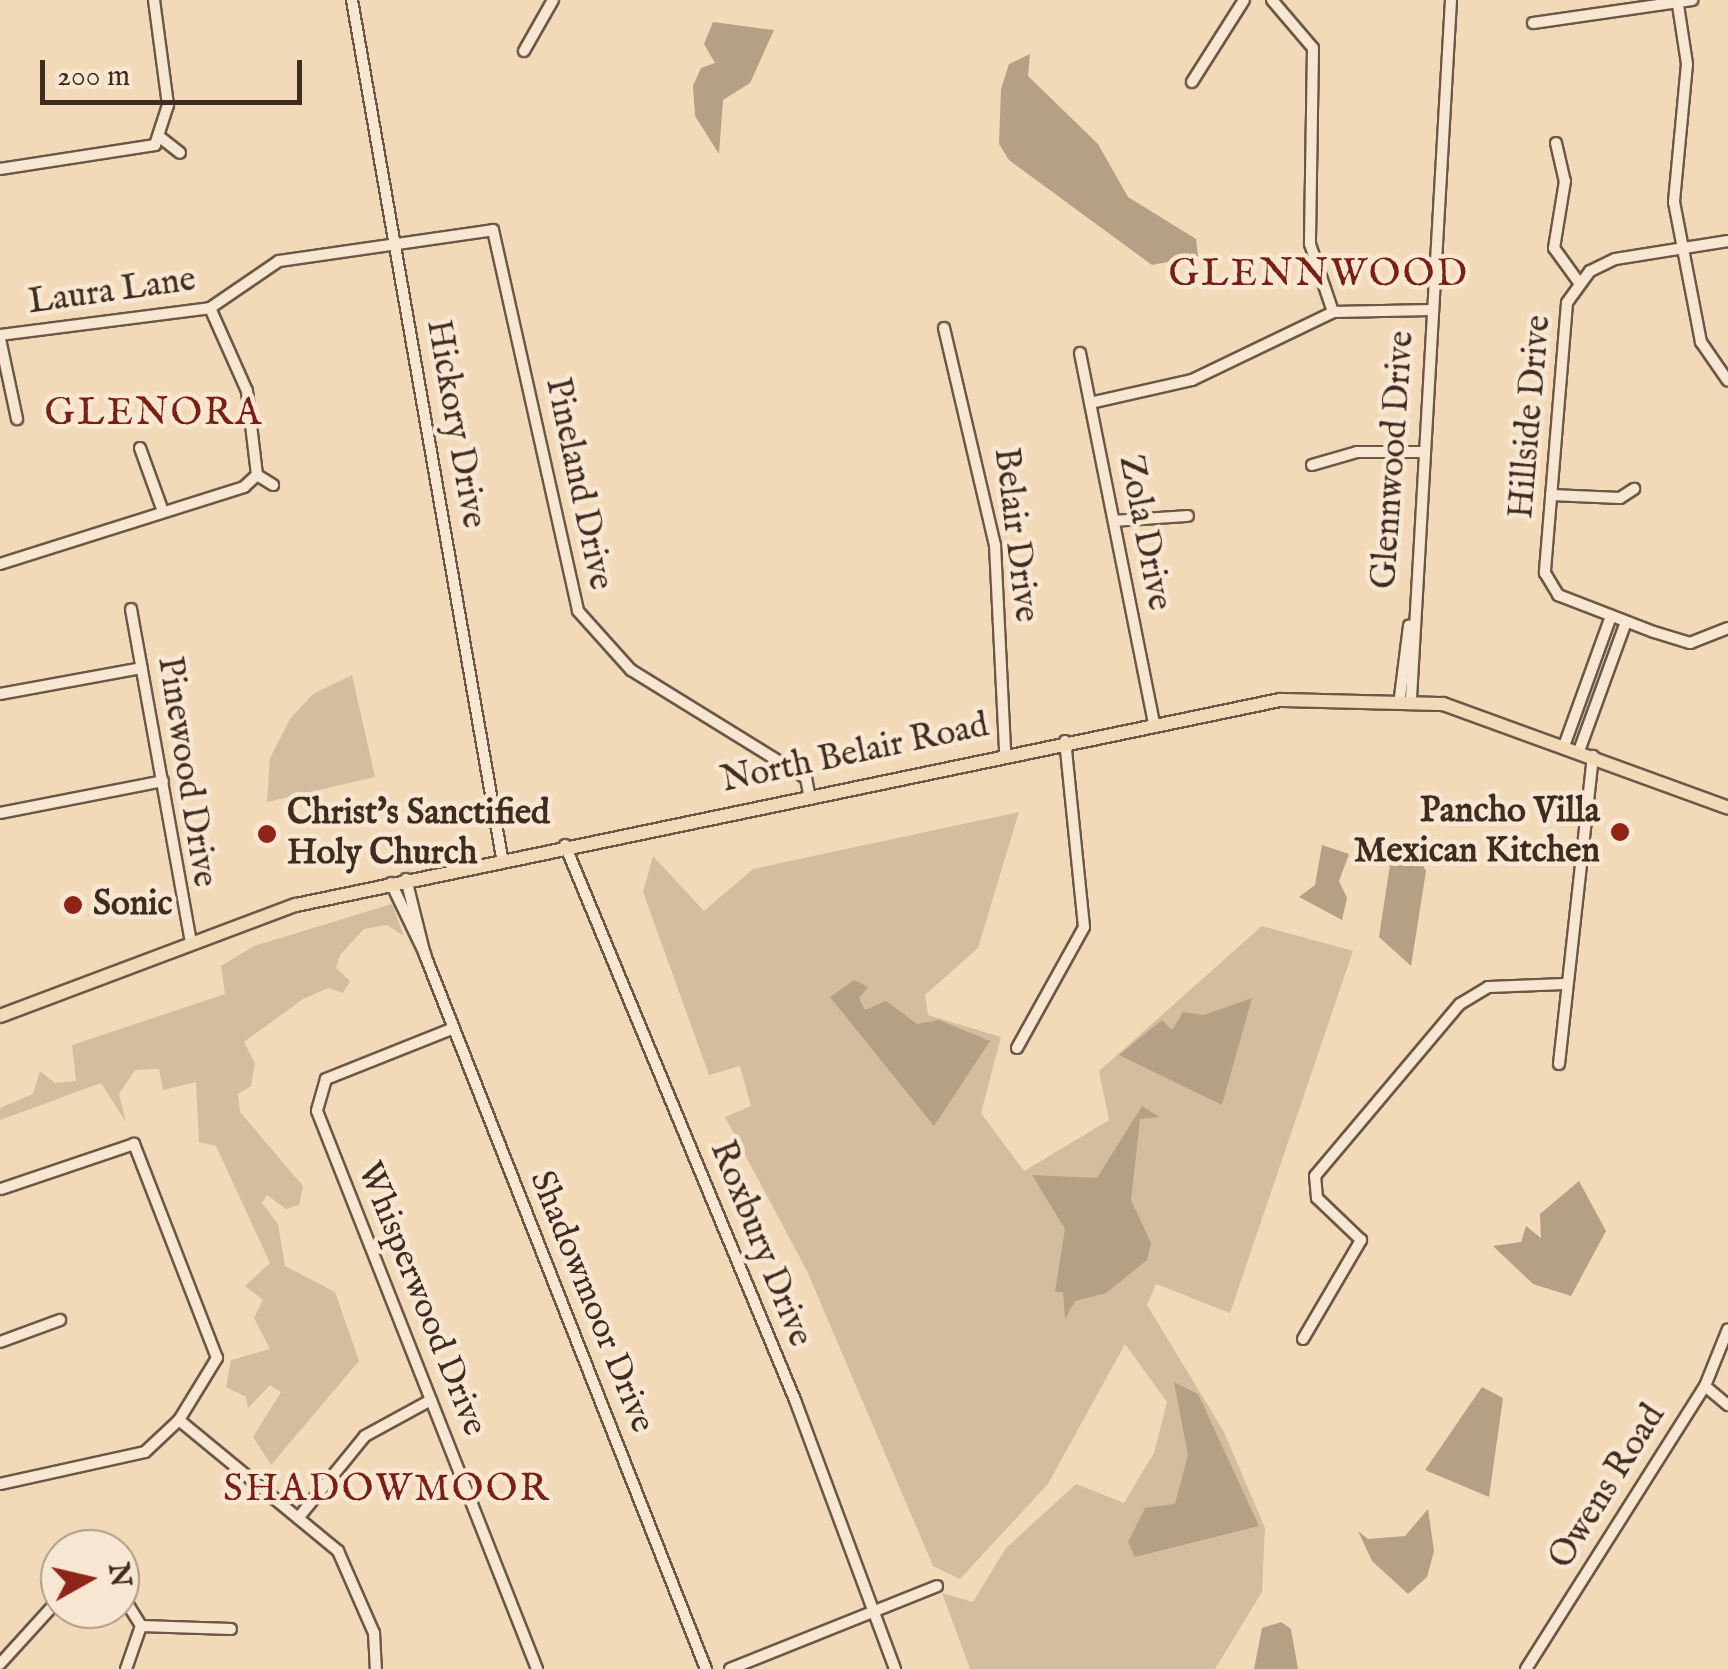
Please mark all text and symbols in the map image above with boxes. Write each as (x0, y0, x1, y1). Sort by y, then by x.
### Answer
scale bar (45, 40, 308, 102)
text: 200 m (57, 58, 130, 96)
district label: GLENNWOOD (1169, 253, 1469, 299)
street label: Laura Lane (26, 259, 198, 325)
street label: Hillside Drive (1501, 314, 1561, 520)
street label: Hickory Drive (416, 317, 494, 531)
street label: Glennwood Drive (1364, 330, 1424, 590)
street label: Pineland Drive (535, 374, 621, 594)
district label: GLENORA (45, 392, 263, 438)
street label: Belair Drive (983, 445, 1047, 625)
street label: Zola Drive (1108, 452, 1180, 614)
street label: Pinewood Drive (147, 654, 225, 890)
street label: North Belair Road (718, 705, 992, 803)
place label: Pancho Villa Mexican Kitchen (1354, 791, 1600, 873)
place label: Christ's Sanctified Holy Church (287, 793, 550, 875)
marker: Pancho Villa Mexican Kitchen (1609, 821, 1631, 843)
marker: Christ's Sanctified Holy Church (256, 823, 278, 845)
place label: Sonic (93, 884, 173, 926)
marker: Sonic (62, 894, 84, 916)
street label: Roxbury Drive (700, 1135, 820, 1353)
street label: Whisperwood Drive (347, 1156, 495, 1442)
street label: Shadowmoor Drive (519, 1165, 663, 1439)
street label: Owens Road (1541, 1397, 1675, 1577)
district label: SHADOWMOOR (223, 1468, 551, 1514)
north arrow (40, 1529, 140, 1629)
text: N (99, 1561, 137, 1589)

